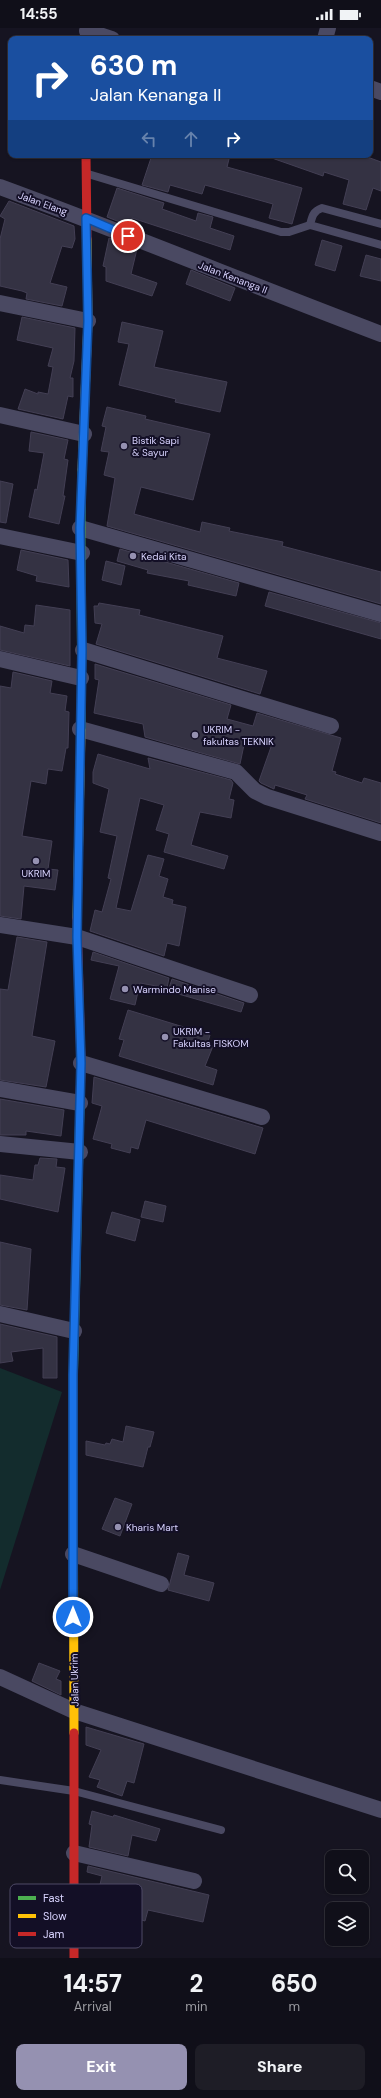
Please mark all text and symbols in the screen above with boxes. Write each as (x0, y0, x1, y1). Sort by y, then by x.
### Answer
text: 14:55 (20, 4, 58, 24)
text: 630 m (90, 47, 177, 84)
icon: right (24, 52, 76, 104)
text: Jalan Kenanga II (90, 83, 221, 107)
icon: left (138, 128, 160, 150)
icon: ahead (180, 128, 202, 150)
icon: right (222, 128, 244, 150)
street label: Jalan Elang (17, 189, 69, 218)
pin (111, 219, 145, 253)
icon: arrive (117, 225, 139, 247)
street label: Jalan Kenanga II (196, 258, 269, 297)
place label: Bistik Sapi & Sayur (132, 434, 179, 459)
marker: Bistik Sapi & Sayur (119, 441, 129, 451)
place label: Kedai Kita (141, 550, 187, 563)
marker: Kedai Kita (128, 551, 138, 561)
place label: UKRIM - fakultas TEKNIK (203, 723, 274, 748)
marker: UKRIM - fakultas TEKNIK (190, 730, 200, 740)
marker: UKRIM (31, 856, 41, 866)
place label: UKRIM (21, 867, 51, 880)
place label: Warmindo Manise (133, 983, 216, 996)
marker: Warmindo Manise (120, 984, 130, 994)
place label: UKRIM - Fakultas FISKOM (173, 1025, 249, 1050)
marker: UKRIM - Fakultas FISKOM (160, 1032, 170, 1042)
place label: Kharis Mart (126, 1521, 178, 1534)
marker: Kharis Mart (113, 1522, 123, 1532)
position arrow (52, 1596, 94, 1638)
street label: Jalan Ukrim (68, 1653, 81, 1707)
map controls (325, 1850, 369, 1946)
button: search (325, 1850, 369, 1894)
legend (10, 1884, 142, 1948)
text: Fast (43, 1891, 64, 1905)
button: layers (325, 1902, 369, 1946)
text: Slow (43, 1909, 67, 1923)
text: Jam (43, 1927, 64, 1941)
text: 14:57 (63, 1968, 122, 1999)
text: 2 (189, 1968, 203, 1999)
text: 650 (271, 1968, 318, 1999)
text: Arrival (74, 1998, 112, 2015)
text: min (185, 1998, 208, 2015)
text: m (288, 1998, 300, 2015)
button: Exit (16, 2044, 187, 2090)
button: Share (195, 2044, 365, 2090)

